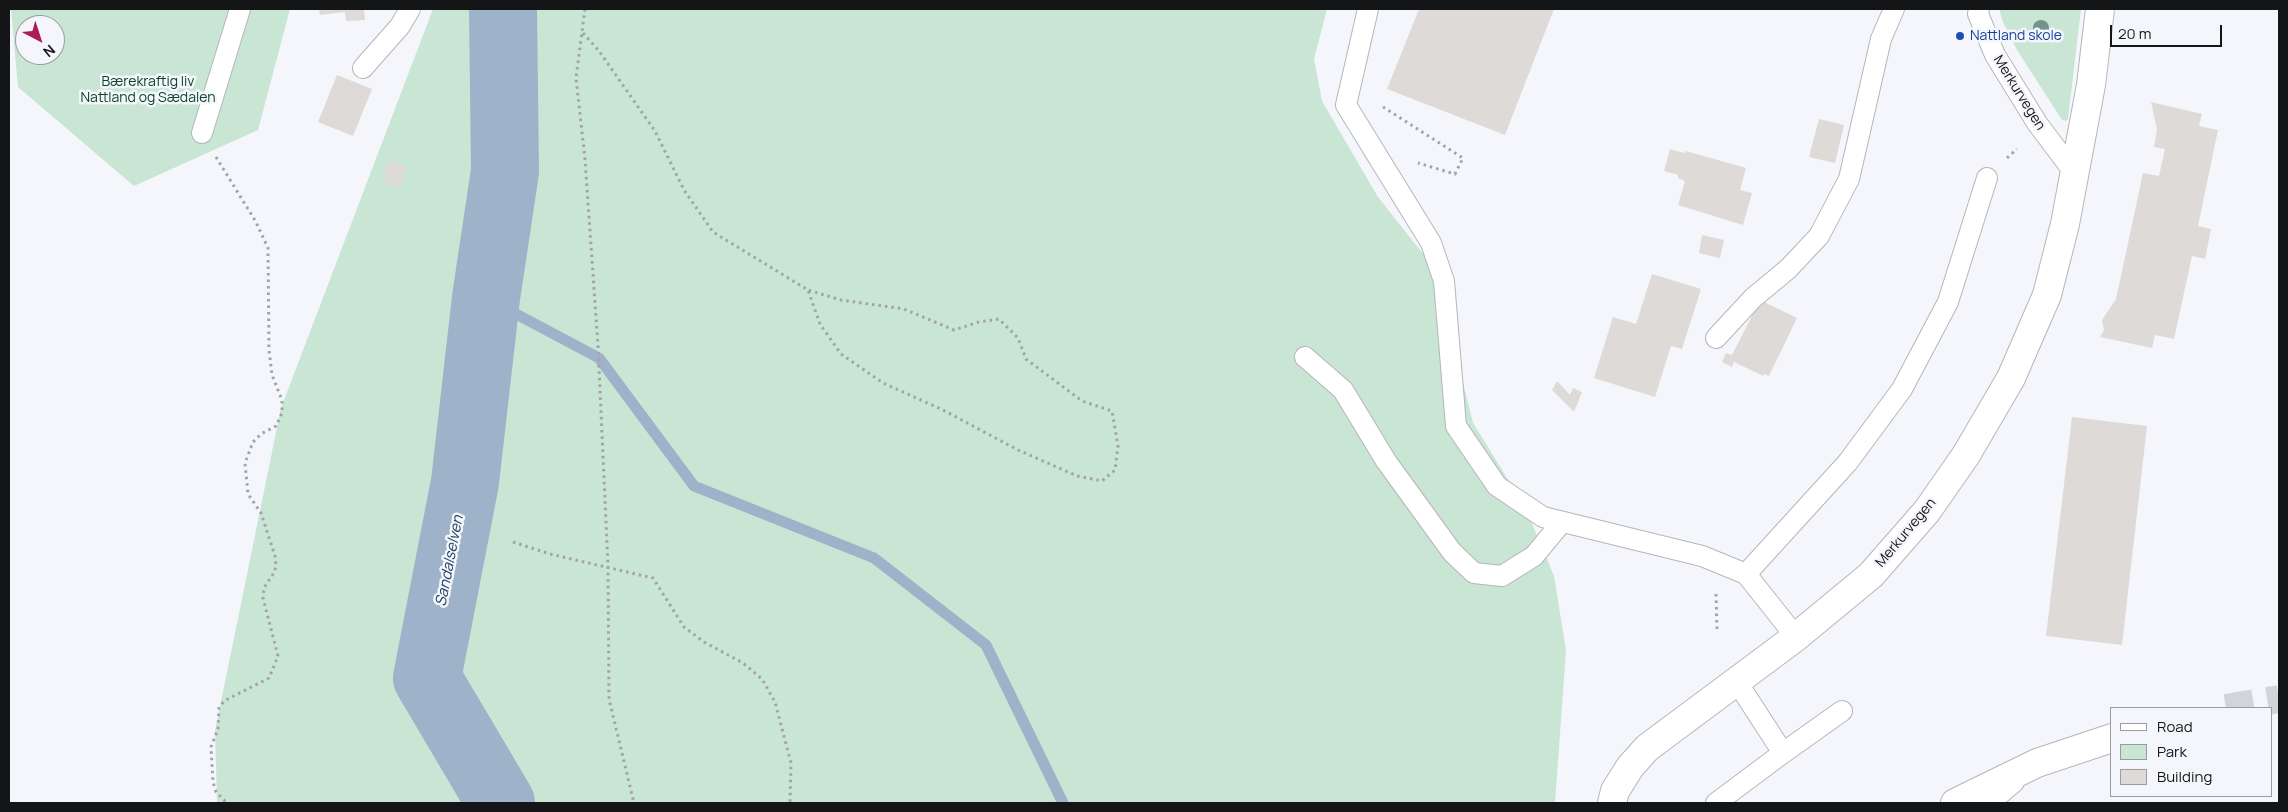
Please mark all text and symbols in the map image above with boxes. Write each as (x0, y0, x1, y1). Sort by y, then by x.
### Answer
north arrow (15, 15, 65, 65)
scale bar (2113, 15, 2226, 47)
text: 20 m (2118, 23, 2151, 44)
place label: Nattland skole (1970, 28, 2062, 44)
marker: Nattland skole (1954, 30, 1966, 42)
text: N (39, 41, 59, 62)
street label: Merkurvegen (1989, 53, 2049, 133)
park label: Bærekraftig liv Nattland og Sædalen (81, 74, 215, 106)
street label: Merkurvegen (1872, 495, 1940, 571)
water label: Sandalselven (432, 514, 468, 608)
legend (2110, 707, 2273, 797)
text: Road (2157, 716, 2193, 737)
text: Park (2157, 741, 2187, 762)
text: Building (2157, 766, 2212, 787)

